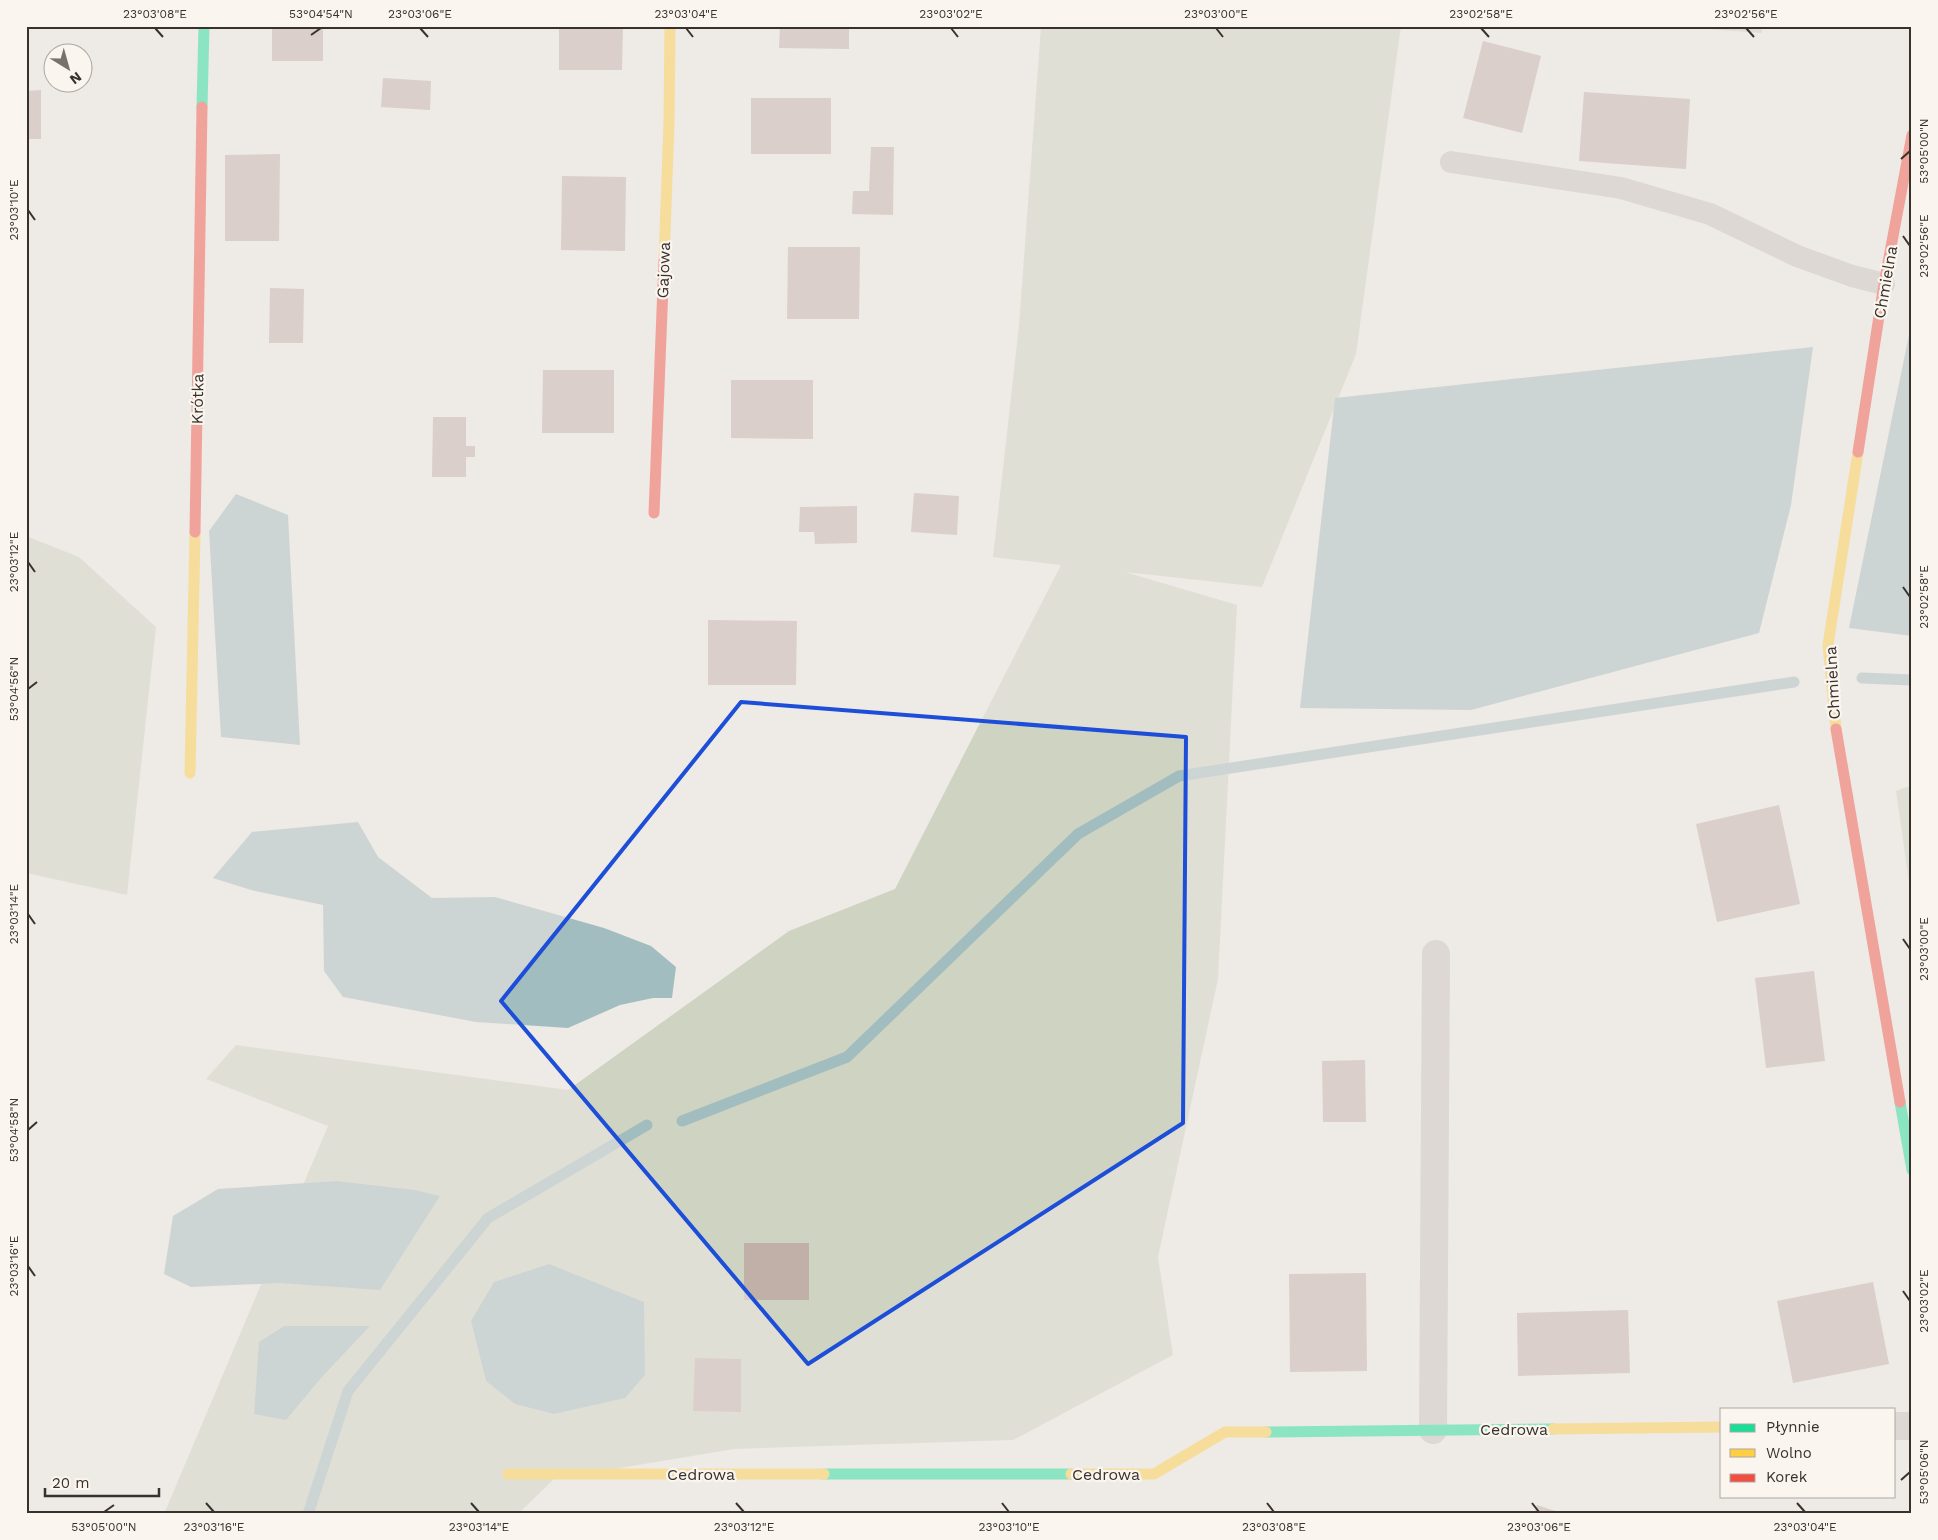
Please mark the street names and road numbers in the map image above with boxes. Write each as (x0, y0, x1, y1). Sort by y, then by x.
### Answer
street label: Gajowa (653, 241, 674, 299)
street label: Chmielna (1870, 244, 1901, 320)
street label: Krótka (188, 373, 207, 425)
street label: Chmielna (1821, 646, 1844, 720)
street label: Cedrowa (1480, 1420, 1548, 1439)
street label: Cedrowa (667, 1465, 735, 1484)
street label: Cedrowa (1072, 1465, 1140, 1484)

